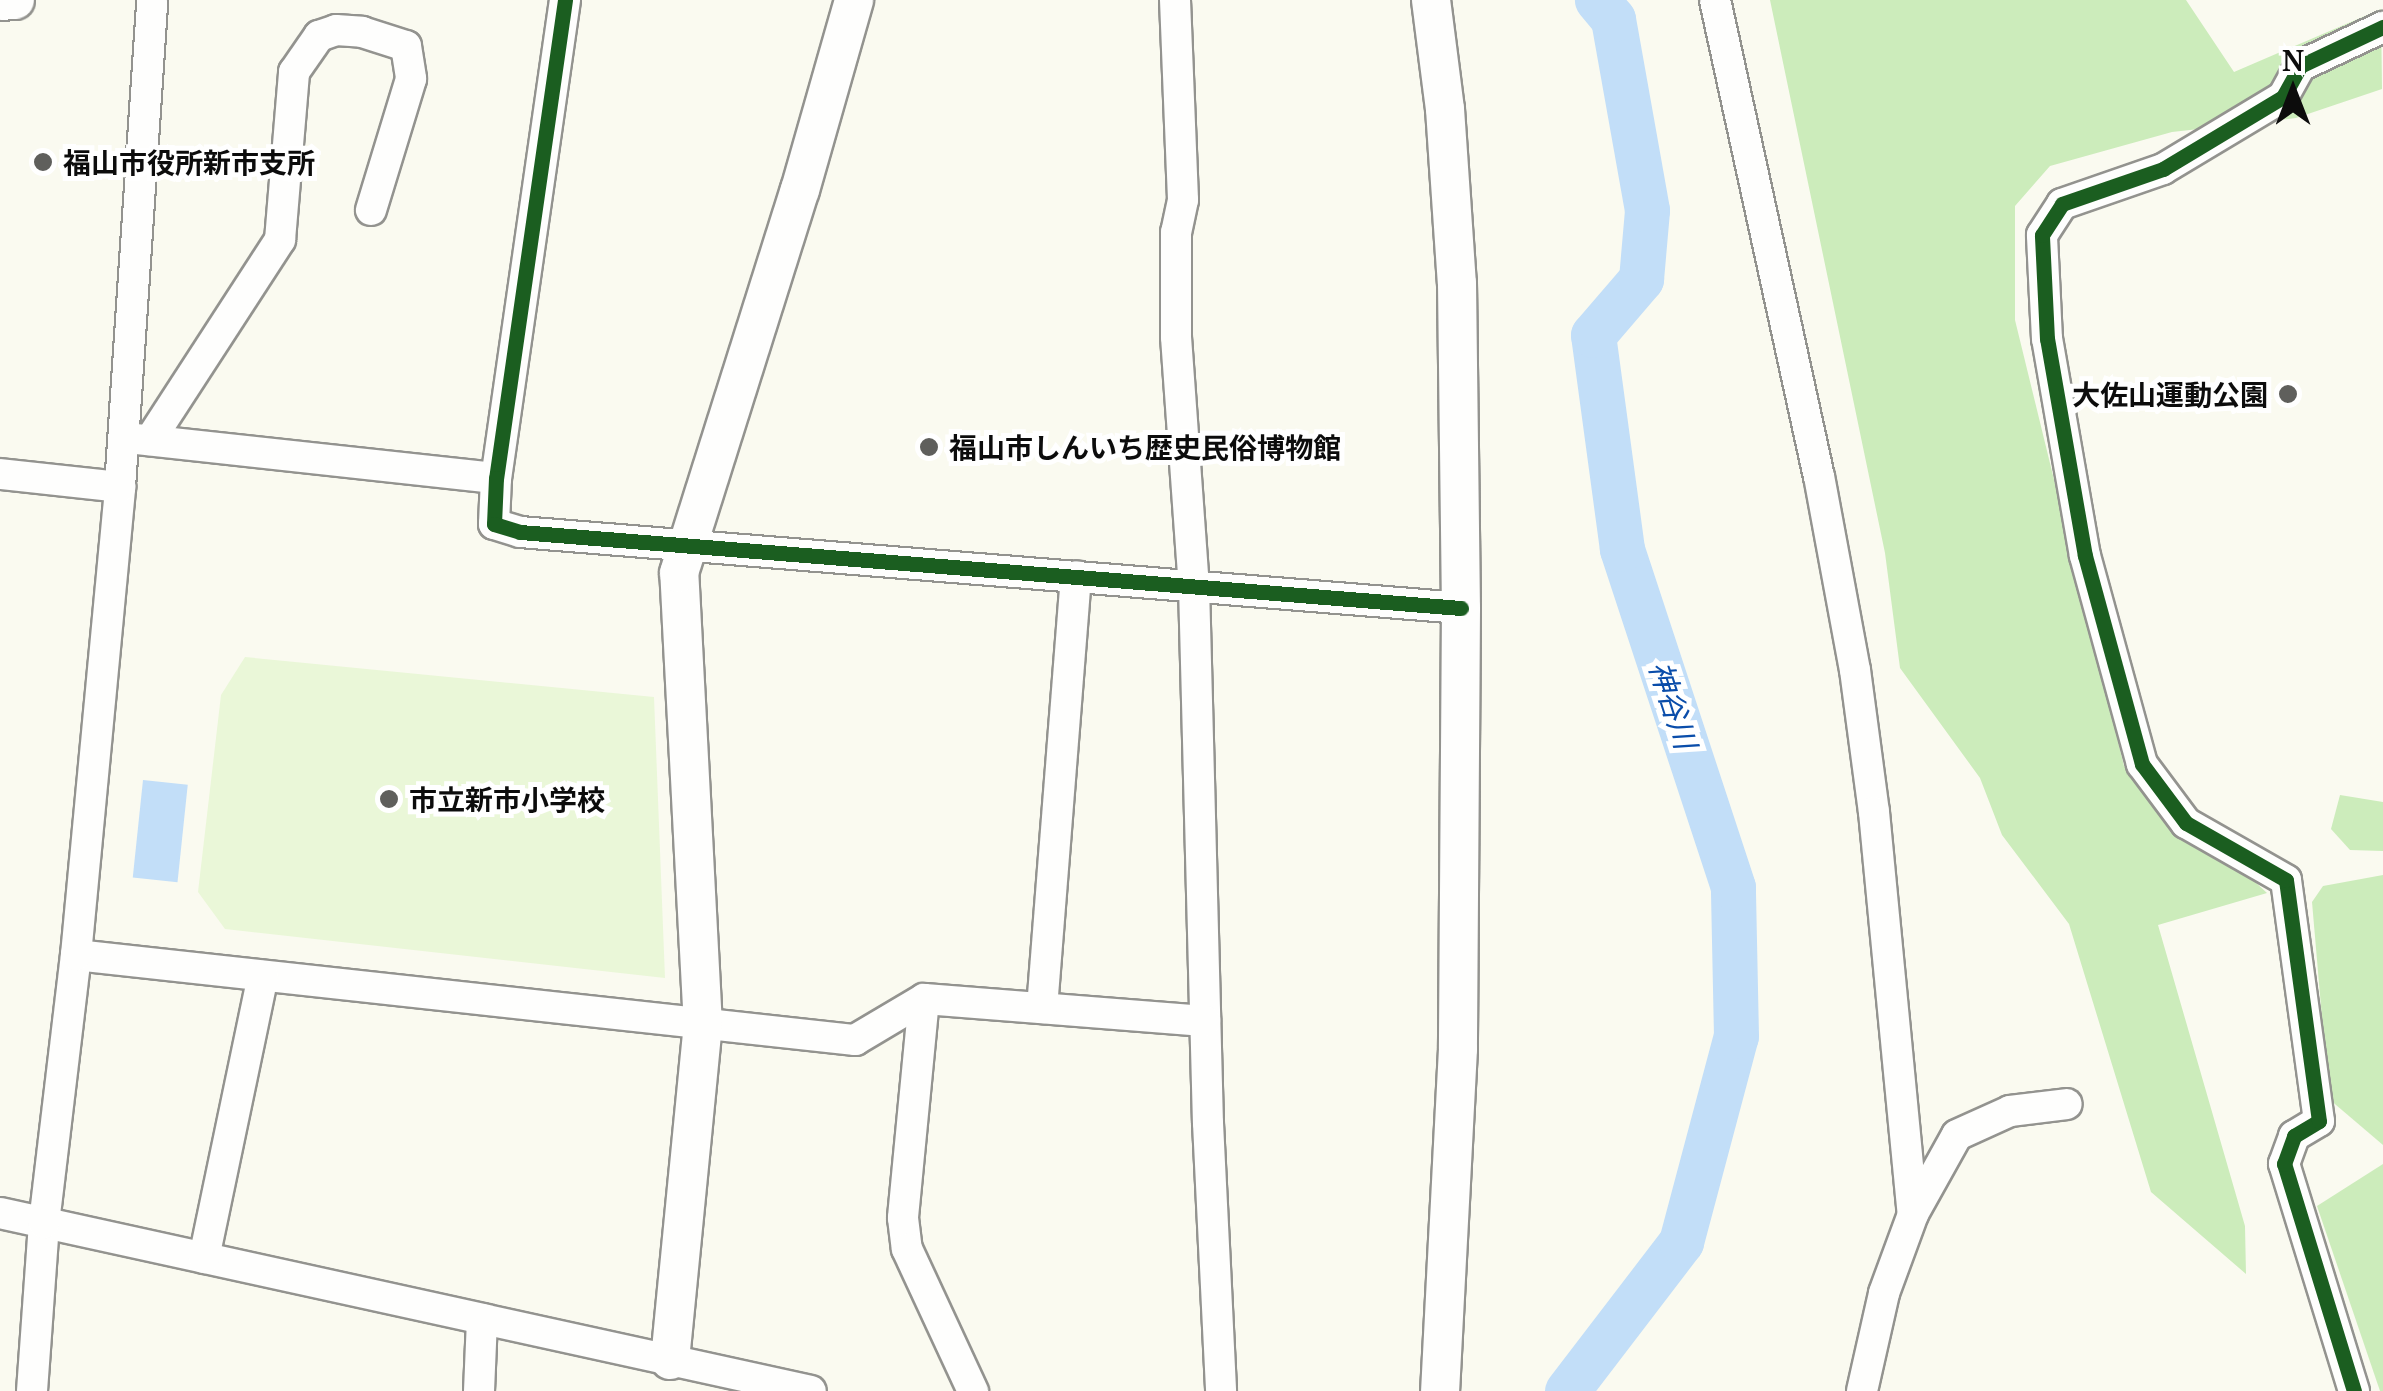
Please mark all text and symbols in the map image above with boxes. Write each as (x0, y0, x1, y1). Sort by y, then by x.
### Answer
north arrow (2243, 40, 2343, 140)
text: N (2282, 41, 2304, 79)
place label: 福山市役所新市支所 (63, 145, 315, 179)
marker: 福山市役所新市支所 (32, 151, 54, 173)
place label: 大佐山運動公園 (2072, 377, 2268, 411)
marker: 大佐山運動公園 (2277, 383, 2299, 405)
place label: 福山市しんいち歴史民俗博物館 (949, 430, 1341, 464)
marker: 福山市しんいち歴史民俗博物館 (918, 436, 940, 458)
water label: 神谷川 (1642, 657, 1704, 753)
place label: 市立新市小学校 (409, 782, 605, 816)
marker: 市立新市小学校 (378, 788, 400, 810)

